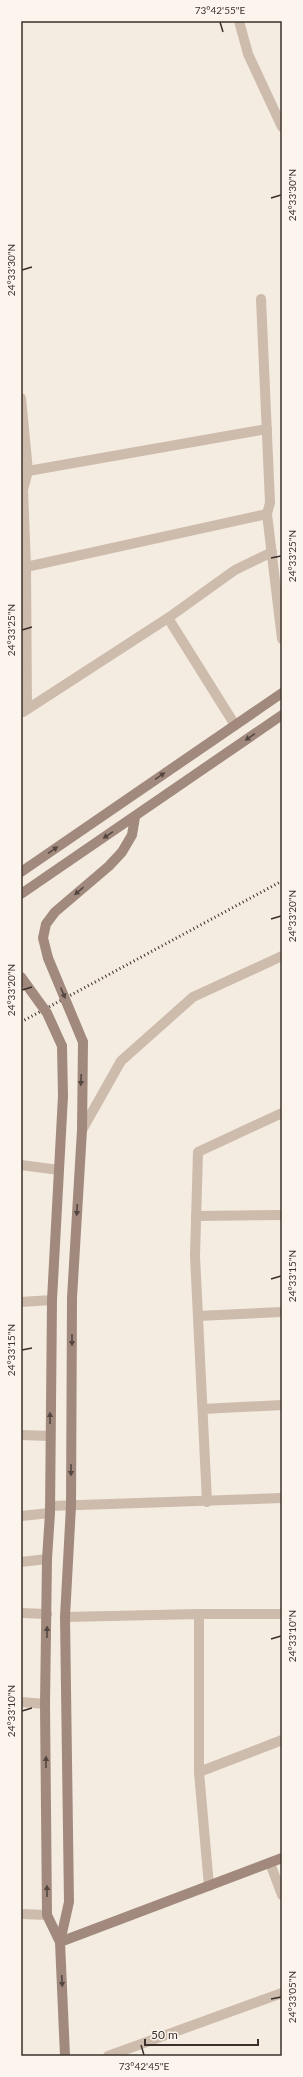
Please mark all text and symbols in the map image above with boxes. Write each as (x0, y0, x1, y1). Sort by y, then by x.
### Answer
text: 73°42'55"E (195, 4, 245, 16)
text: 24°33'30"N (286, 169, 298, 221)
text: 24°33'30"N (5, 244, 17, 296)
text: 24°33'25"N (286, 530, 298, 582)
text: 24°33'25"N (5, 604, 17, 656)
one-way arrow (245, 733, 255, 741)
one-way arrow (155, 772, 166, 780)
one-way arrow (103, 831, 114, 839)
one-way arrow (48, 846, 58, 854)
one-way arrow (73, 886, 84, 895)
text: 24°33'20"N (286, 890, 298, 942)
text: 24°33'20"N (5, 964, 17, 1016)
one-way arrow (60, 988, 66, 999)
one-way arrow (78, 1074, 85, 1087)
one-way arrow (74, 1204, 81, 1216)
text: 24°33'15"N (286, 1250, 298, 1302)
text: 24°33'15"N (5, 1324, 17, 1376)
one-way arrow (69, 1334, 75, 1347)
one-way arrow (47, 1411, 53, 1424)
one-way arrow (68, 1464, 74, 1477)
text: 24°33'10"N (286, 1610, 298, 1662)
one-way arrow (44, 1625, 50, 1638)
text: 24°33'10"N (5, 1685, 17, 1737)
one-way arrow (43, 1755, 49, 1768)
one-way arrow (44, 1884, 50, 1897)
text: 24°33'05"N (286, 1971, 298, 2023)
one-way arrow (58, 1975, 65, 1987)
scale bar (145, 2021, 258, 2047)
text: 50 m (151, 2027, 178, 2042)
text: 73°42'45"E (119, 2060, 169, 2072)

